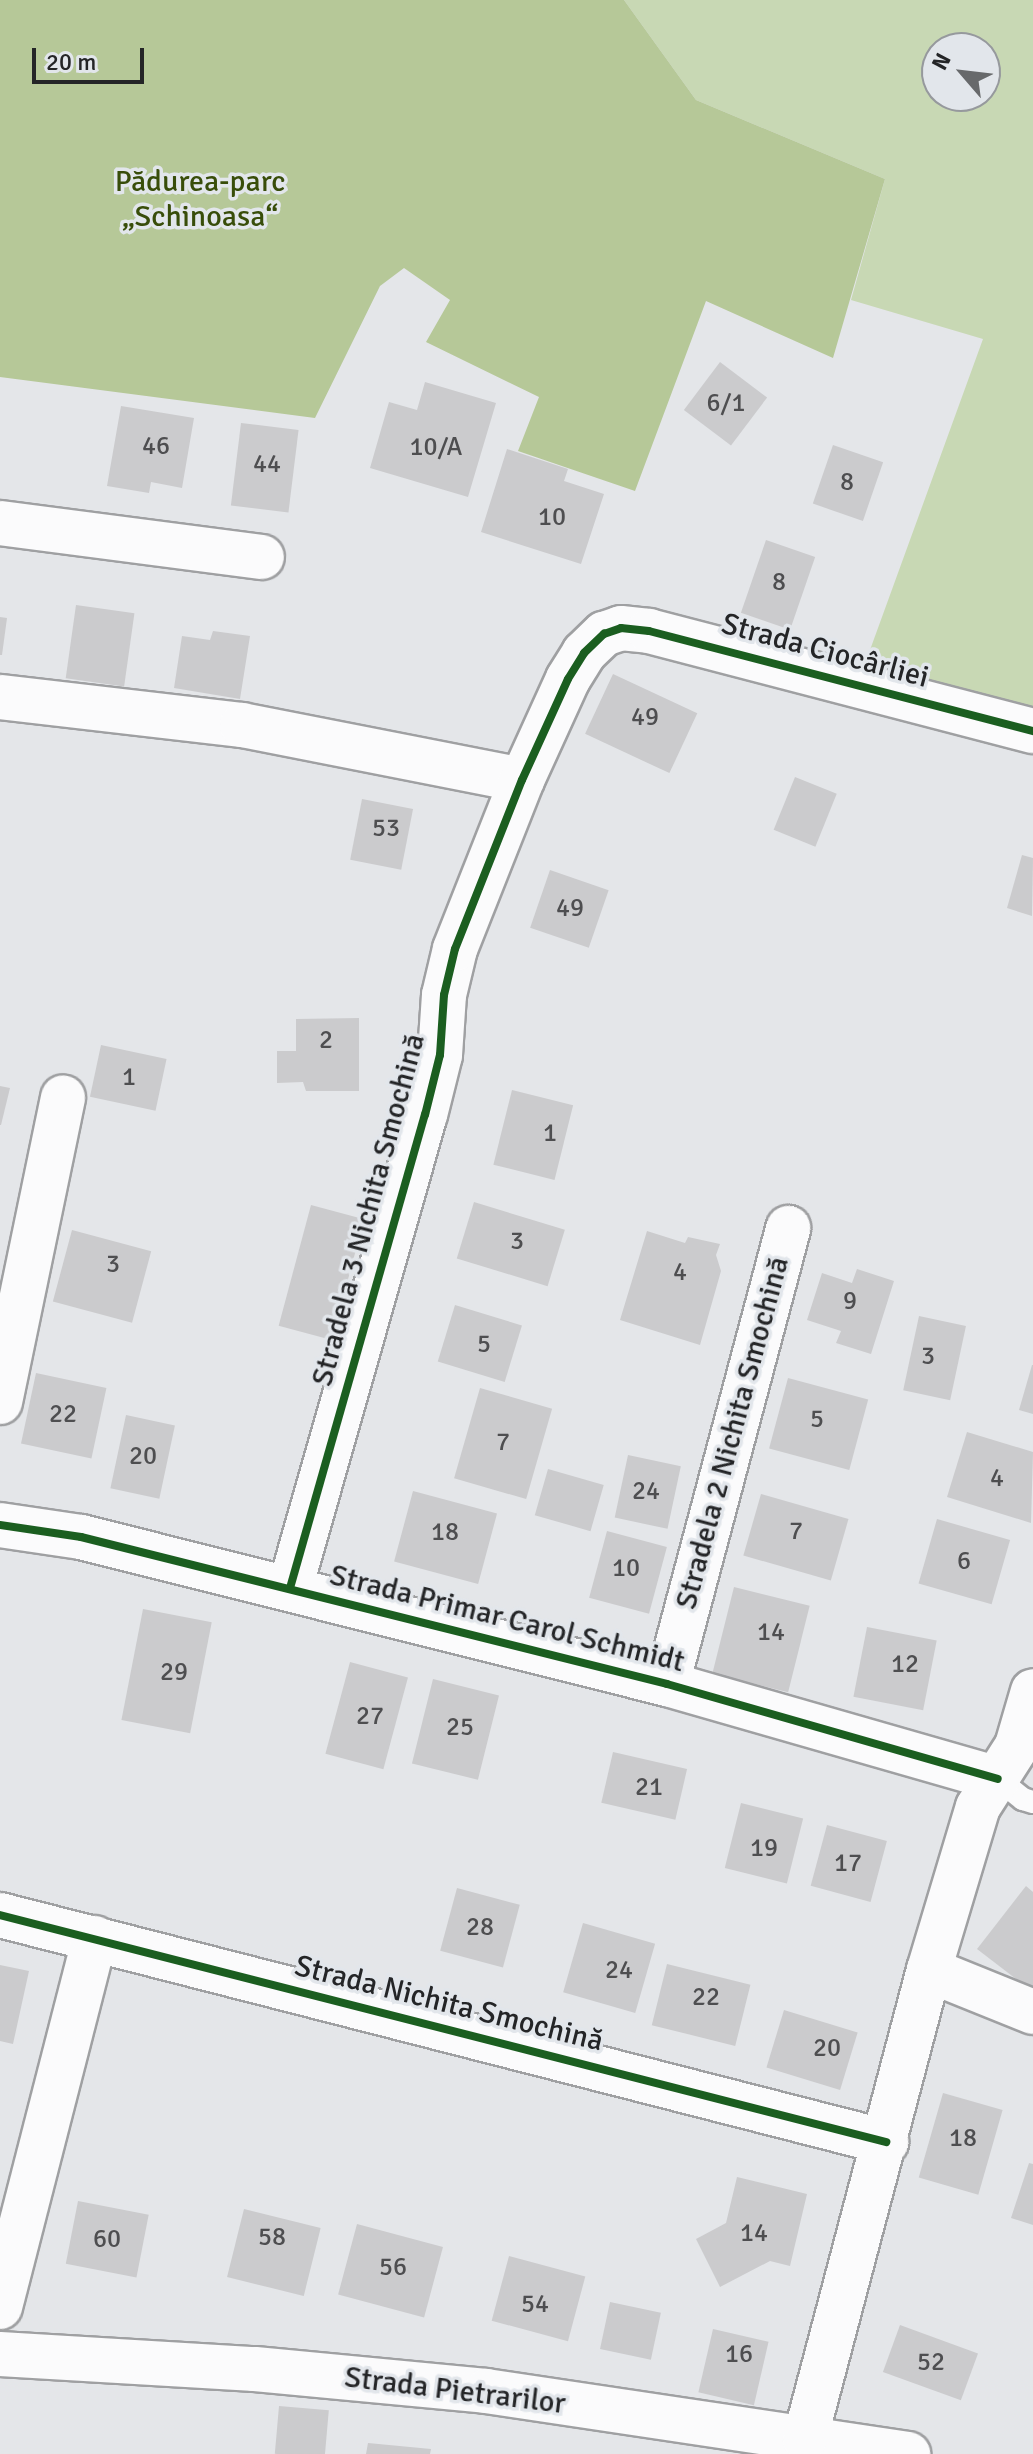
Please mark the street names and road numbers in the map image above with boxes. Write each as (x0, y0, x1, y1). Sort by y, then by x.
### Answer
street label: Strada Ciocârliei (717, 606, 933, 696)
street label: Stradela 3 Nichita Smochină (305, 1030, 433, 1390)
street label: Stradela 2 Nichita Smochină (669, 1253, 797, 1613)
street label: Strada Primar Carol Schmidt (326, 1558, 688, 1680)
street label: Strada Nichita Smochină (291, 1948, 607, 2060)
street label: Strada Pietrarilor (342, 2360, 568, 2422)

